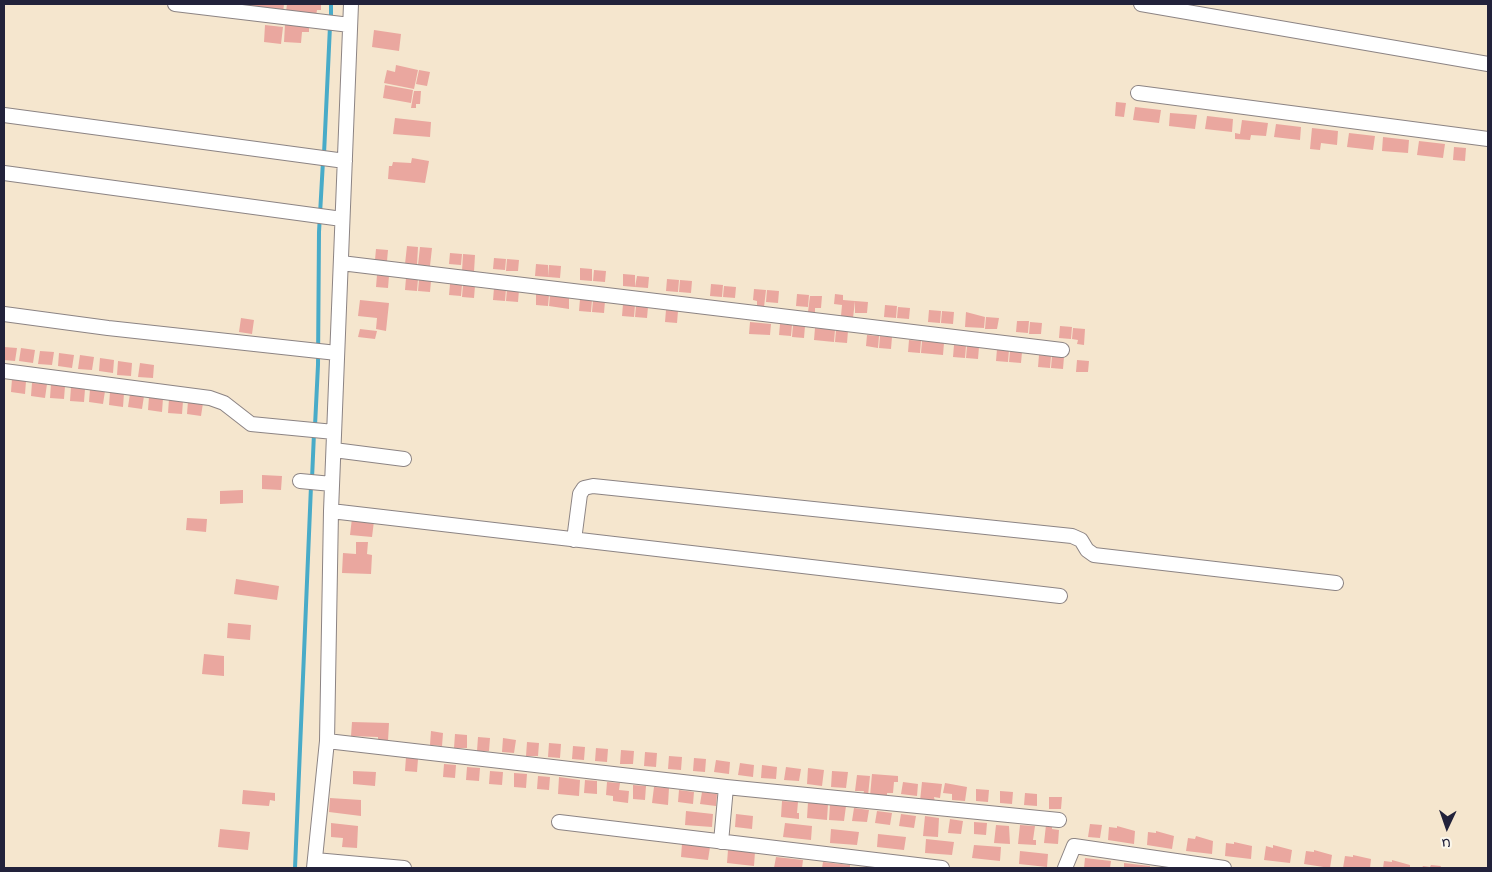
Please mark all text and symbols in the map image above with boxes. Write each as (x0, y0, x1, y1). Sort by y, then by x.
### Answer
north arrow (1422, 802, 1472, 852)
text: U (1441, 832, 1451, 853)

